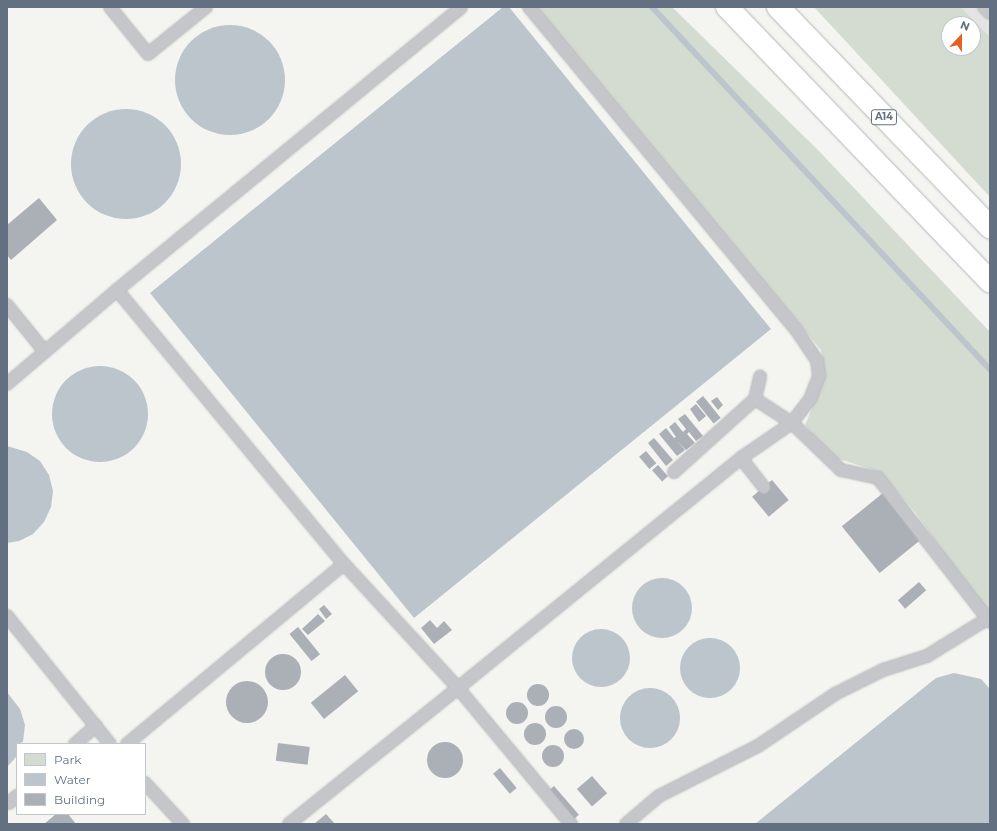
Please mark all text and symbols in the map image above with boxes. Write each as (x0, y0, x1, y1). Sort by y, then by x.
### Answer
north arrow (941, 16, 981, 56)
text: N (958, 18, 972, 34)
road number: A14 (870, 109, 898, 125)
legend (16, 743, 146, 815)
text: Park (54, 752, 81, 767)
text: Water (54, 772, 90, 787)
text: Building (54, 792, 105, 807)

